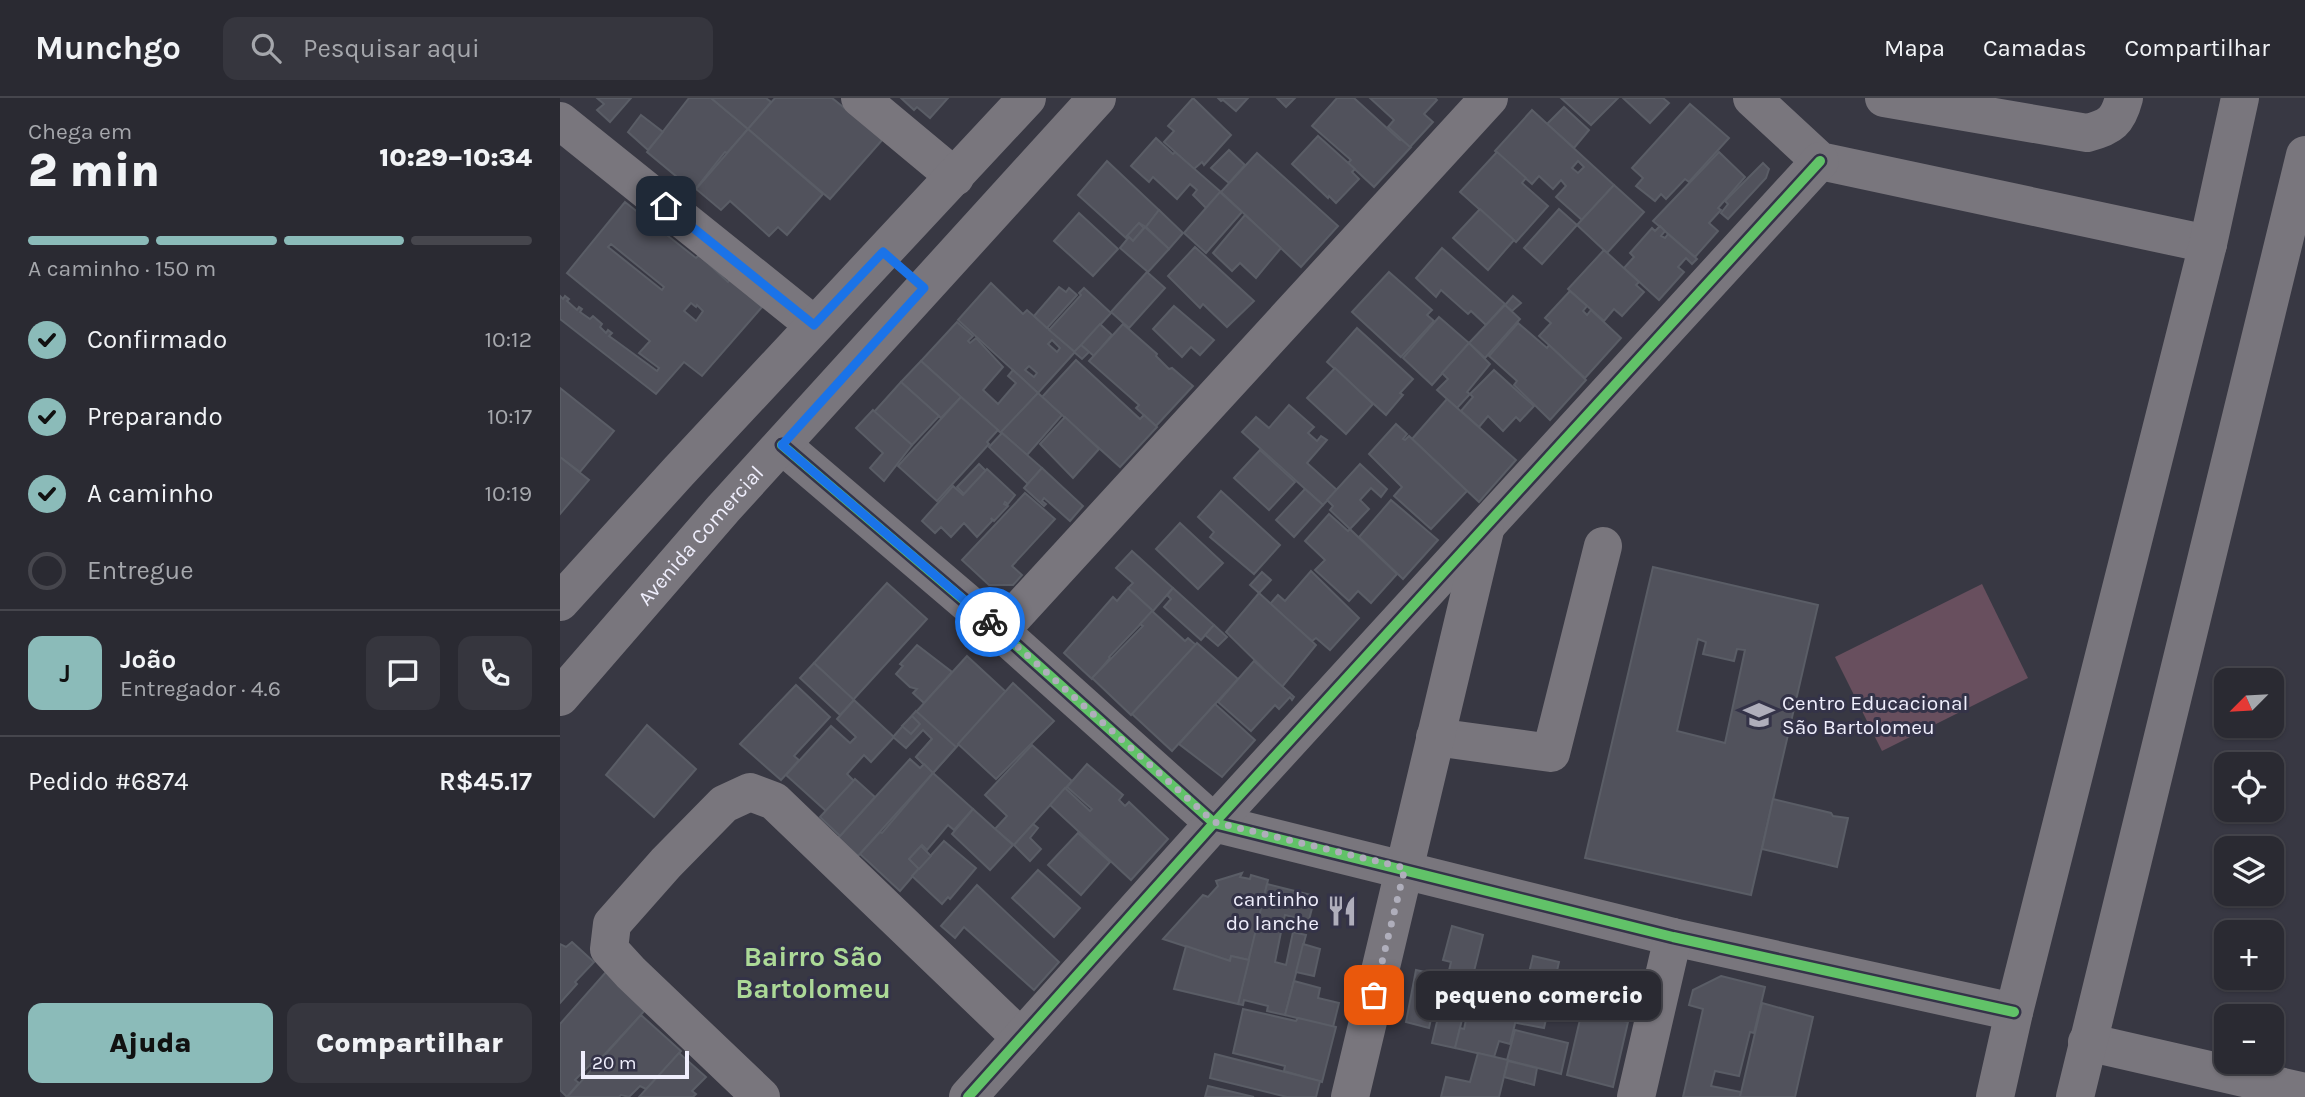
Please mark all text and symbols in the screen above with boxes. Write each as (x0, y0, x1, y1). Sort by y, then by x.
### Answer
search box (223, 17, 713, 80)
text: Munchgo (35, 29, 181, 67)
icon: search (247, 29, 285, 67)
text: Pesquisar aqui (303, 33, 480, 64)
text: Mapa (1884, 34, 1945, 62)
text: Camadas (1983, 34, 2087, 62)
text: Compartilhar (2125, 34, 2270, 62)
text: Chega em (28, 118, 132, 145)
text: 10:29–10:34 (379, 142, 532, 173)
text: 2 min (28, 144, 160, 198)
pin (636, 176, 696, 236)
icon: home (647, 187, 685, 225)
text: A caminho · 150 m (28, 255, 216, 282)
icon: check (28, 321, 66, 359)
text: Confirmado (87, 324, 227, 355)
text: 10:12 (485, 326, 532, 353)
icon: check (28, 398, 66, 436)
text: Preparando (87, 401, 223, 432)
text: 10:17 (487, 403, 532, 430)
street label: Avenida Comercial (633, 461, 768, 610)
icon: check (28, 475, 66, 513)
text: A caminho (87, 478, 214, 509)
text: 10:19 (485, 480, 532, 507)
text: Entregue (87, 555, 194, 586)
courier (955, 587, 1025, 657)
icon: bike (971, 603, 1009, 641)
button: chat (366, 636, 440, 710)
button: phone (458, 636, 532, 710)
text: João (120, 644, 176, 675)
text: J (59, 658, 71, 689)
north arrow (2214, 668, 2284, 738)
map controls (2214, 668, 2284, 1074)
text: Entregador · 4.6 (120, 675, 281, 702)
place label: Centro Educacional São Bartolomeu (1782, 691, 1968, 739)
school or university icon: Centro Educacional São Bartolomeu (1742, 698, 1776, 732)
button: locate (2214, 752, 2284, 822)
text: Pedido #6874 (28, 766, 189, 797)
text: R$45.17 (439, 766, 532, 797)
button: layers (2214, 836, 2284, 906)
place label: cantinho do lanche (1226, 887, 1319, 935)
restaurant icon: cantinho do lanche (1325, 894, 1359, 928)
button: + (2214, 920, 2284, 990)
district label: Bairro São Bartolomeu (735, 940, 891, 1005)
pin (1344, 965, 1404, 1025)
callout: pequeno comercio (1416, 970, 1661, 1020)
icon: bag (1355, 976, 1393, 1014)
text: pequeno comercio (1434, 982, 1643, 1009)
button: Ajuda (28, 1003, 273, 1083)
button: Compartilhar (287, 1003, 532, 1083)
button: − (2214, 1004, 2284, 1074)
scale bar (581, 1048, 690, 1080)
text: 20 m (592, 1052, 637, 1074)

